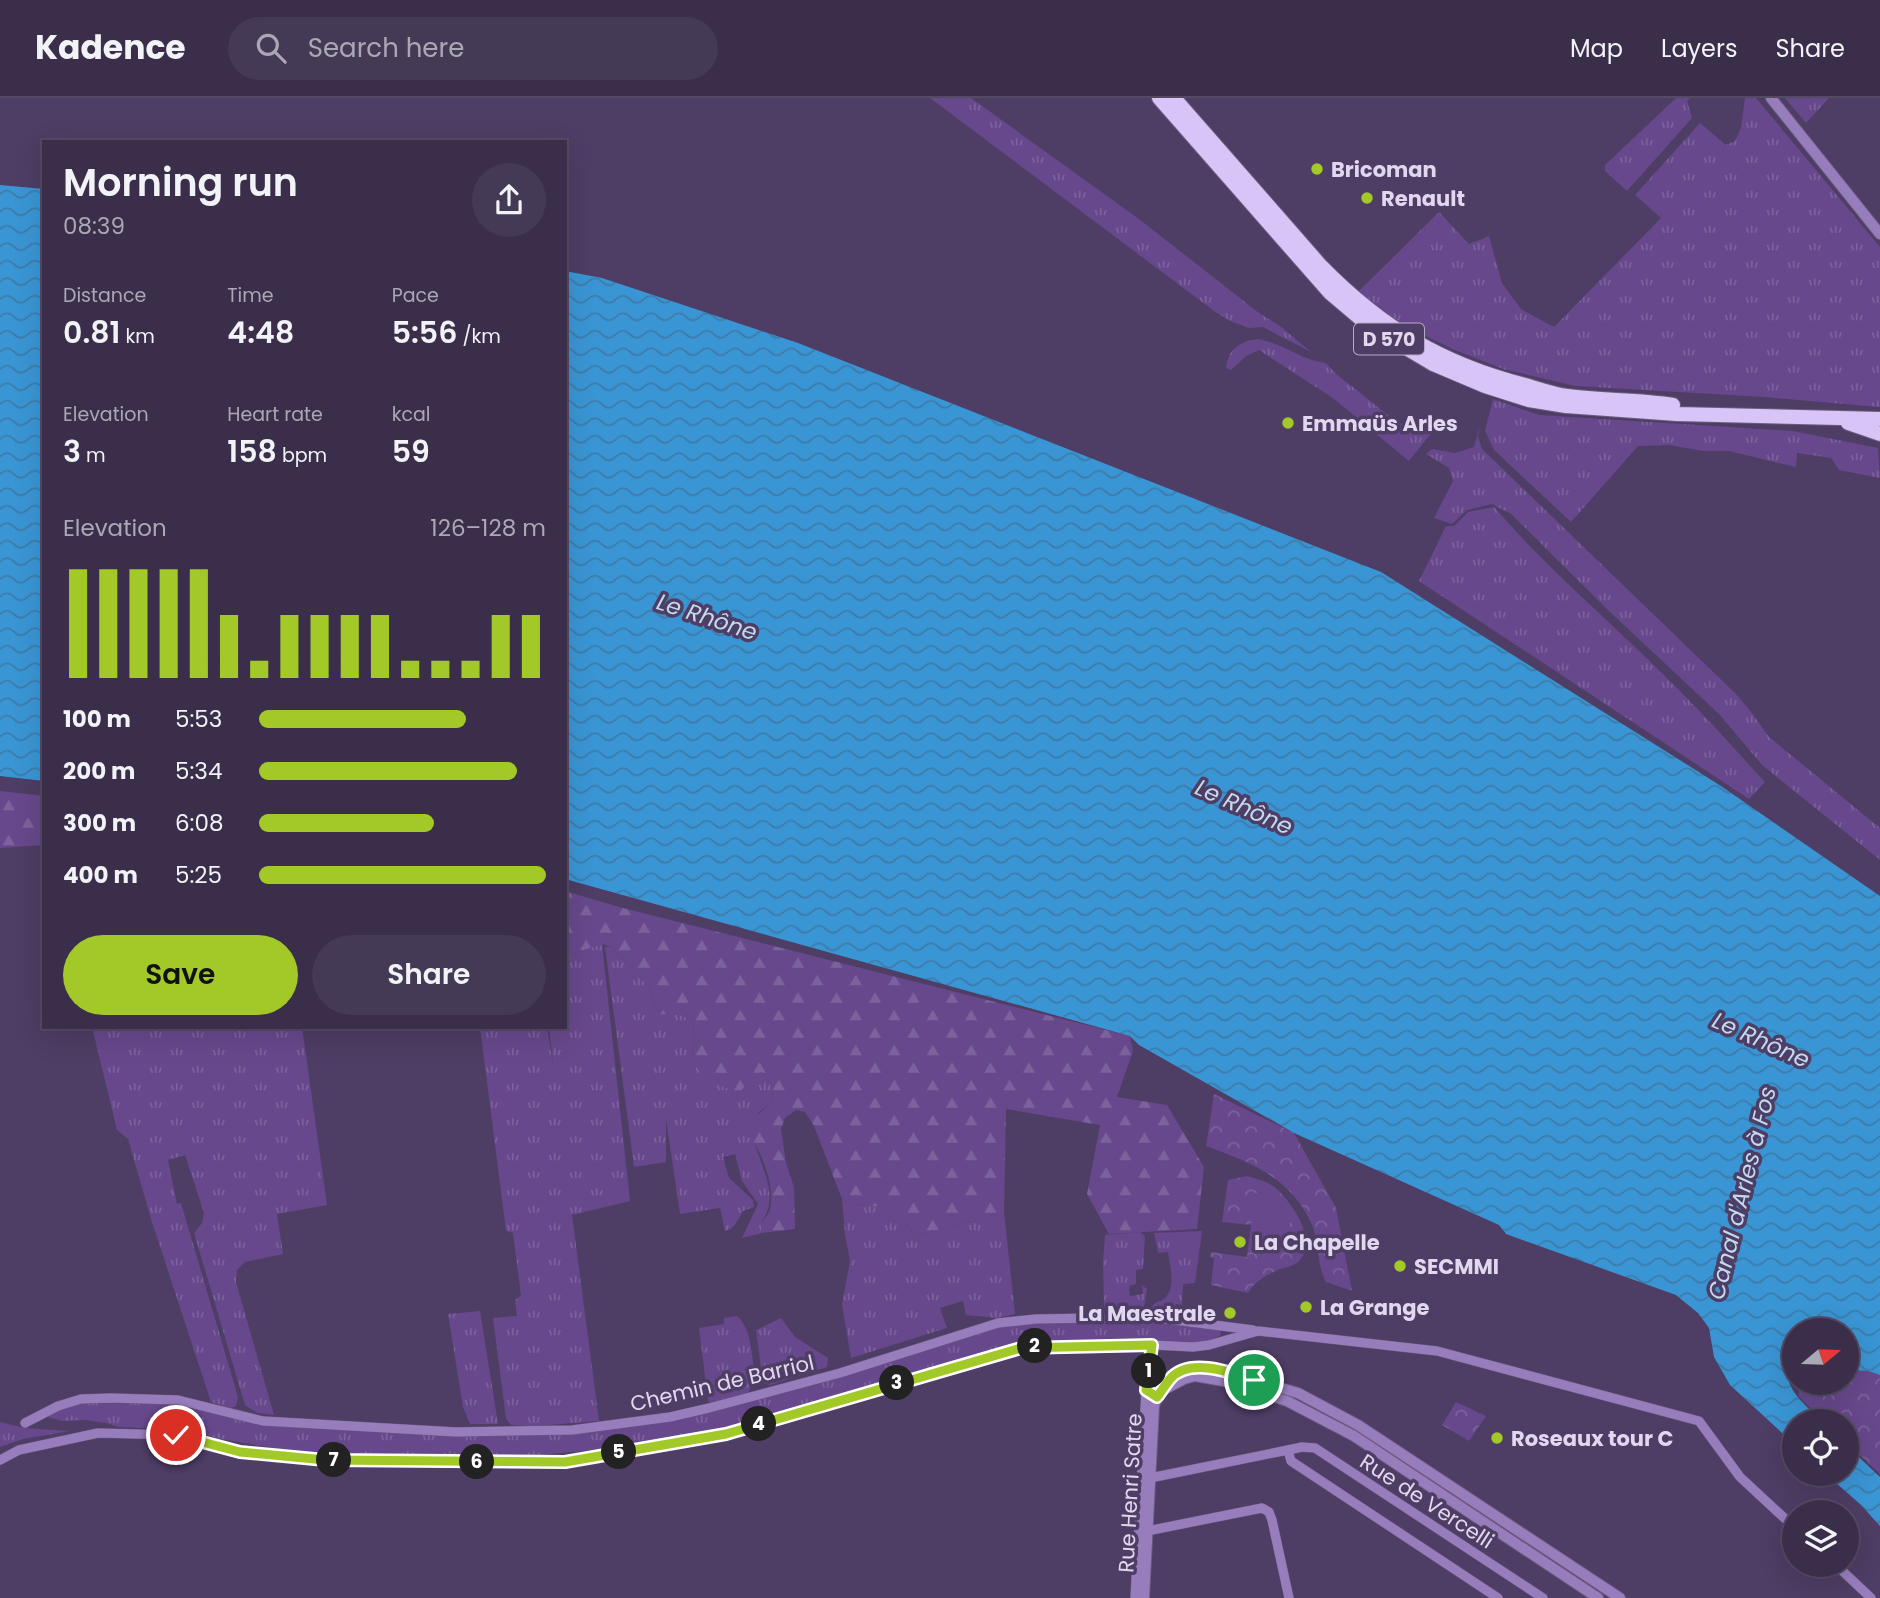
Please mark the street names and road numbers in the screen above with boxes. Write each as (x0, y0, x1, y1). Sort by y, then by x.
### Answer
road number: D 570 (1354, 324, 1424, 354)
street label: Chemin de Barriol (627, 1348, 817, 1418)
street label: Rue Henri Satre (1111, 1413, 1149, 1573)
street label: Rue de Vercelli (1355, 1447, 1499, 1555)

